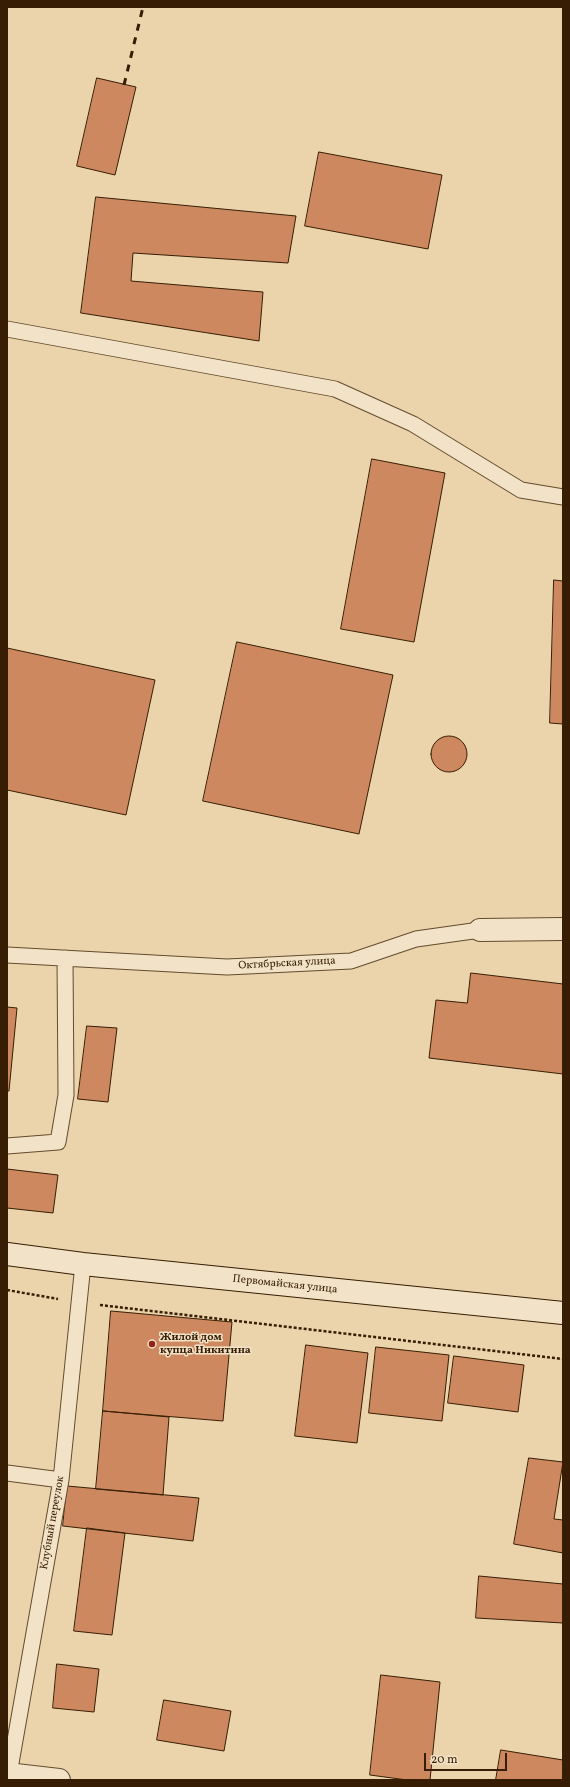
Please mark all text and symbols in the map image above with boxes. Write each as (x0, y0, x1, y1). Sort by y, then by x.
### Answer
street label: Октябрьская улица (238, 955, 336, 973)
street label: Первомайская улица (232, 1273, 338, 1297)
place label: Жилой дом купца Никитина (160, 1331, 251, 1357)
marker: Жилой дом купца Никитина (147, 1339, 157, 1349)
street label: Клубный переулок (38, 1475, 68, 1571)
scale bar (426, 1745, 509, 1771)
text: 20 m (431, 1752, 458, 1768)

